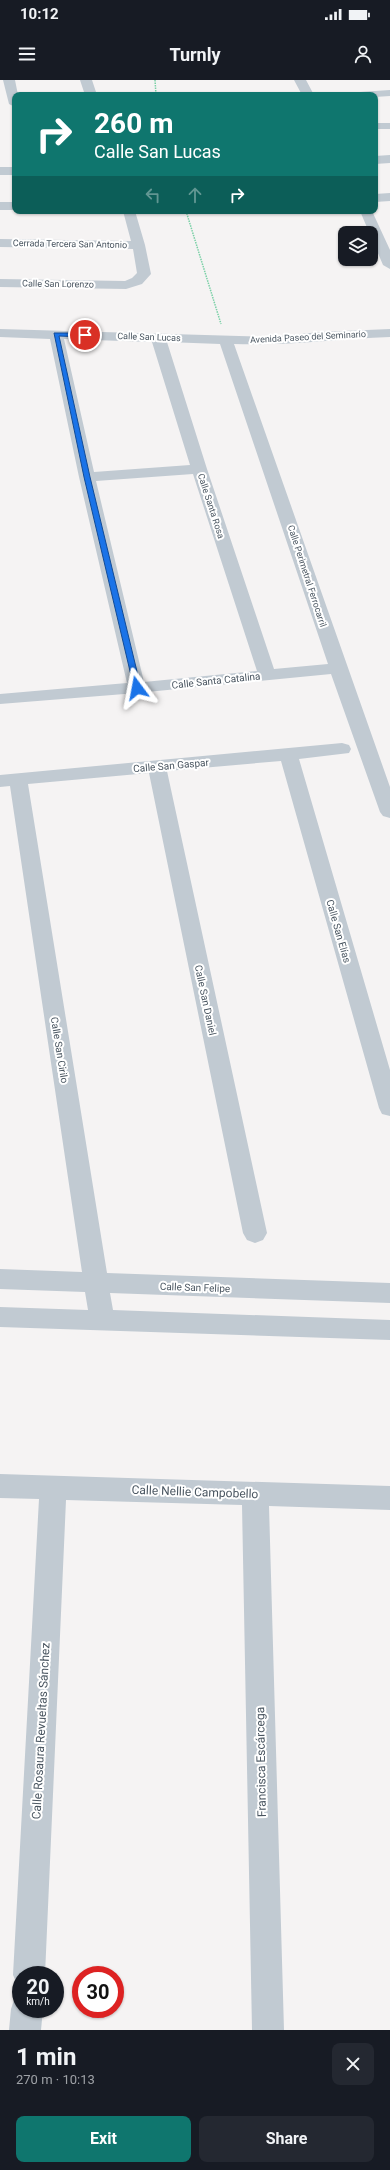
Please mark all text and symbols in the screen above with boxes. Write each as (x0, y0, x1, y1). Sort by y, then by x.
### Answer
text: 10:12 (20, 5, 59, 23)
icon: menu (16, 43, 38, 65)
icon: person (352, 43, 374, 65)
text: Turnly (169, 44, 221, 65)
text: 260 m (94, 107, 173, 140)
icon: right (28, 108, 80, 160)
text: Calle San Lucas (94, 141, 221, 162)
icon: left (142, 184, 164, 206)
icon: ahead (184, 184, 206, 206)
icon: right (226, 184, 248, 206)
map controls (338, 226, 378, 266)
button: layers (338, 226, 378, 266)
street label: Cerrada Tercera San Antonio (13, 238, 127, 250)
street label: Calle San Lorenzo (22, 278, 94, 290)
pin (68, 318, 102, 352)
icon: arrive (74, 324, 96, 346)
street label: Avenida Paseo del Seminario (250, 329, 366, 345)
street label: Calle San Lucas (117, 331, 181, 343)
street label: Calle Santa Rosa (196, 472, 226, 540)
street label: Calle Perimetral Ferrocarril (286, 524, 328, 628)
position arrow (116, 667, 158, 709)
street label: Calle Santa Catalina (171, 670, 261, 691)
street label: Calle San Gaspar (133, 757, 210, 774)
street label: Calle San Elías (324, 898, 353, 964)
street label: Calle San Daniel (193, 964, 218, 1036)
street label: Calle San Cirilo (49, 1016, 70, 1084)
street label: Calle San Felipe (160, 1281, 230, 1294)
street label: Calle Nellie Campobello (131, 1483, 259, 1501)
street label: Calle Rosaura Revueltas Sánchez (29, 1642, 53, 1820)
street label: Francisca Escárcega (253, 1707, 269, 1817)
speed limit sign: 30 (72, 1966, 124, 2018)
text: 20 (27, 1975, 49, 1999)
text: km/h (26, 1996, 50, 2007)
text: 1 min (16, 2043, 76, 2071)
button: close (332, 2043, 374, 2085)
text: 270 m · 10:13 (16, 2072, 95, 2087)
button: Exit (16, 2116, 191, 2162)
button: Share (199, 2116, 374, 2162)

